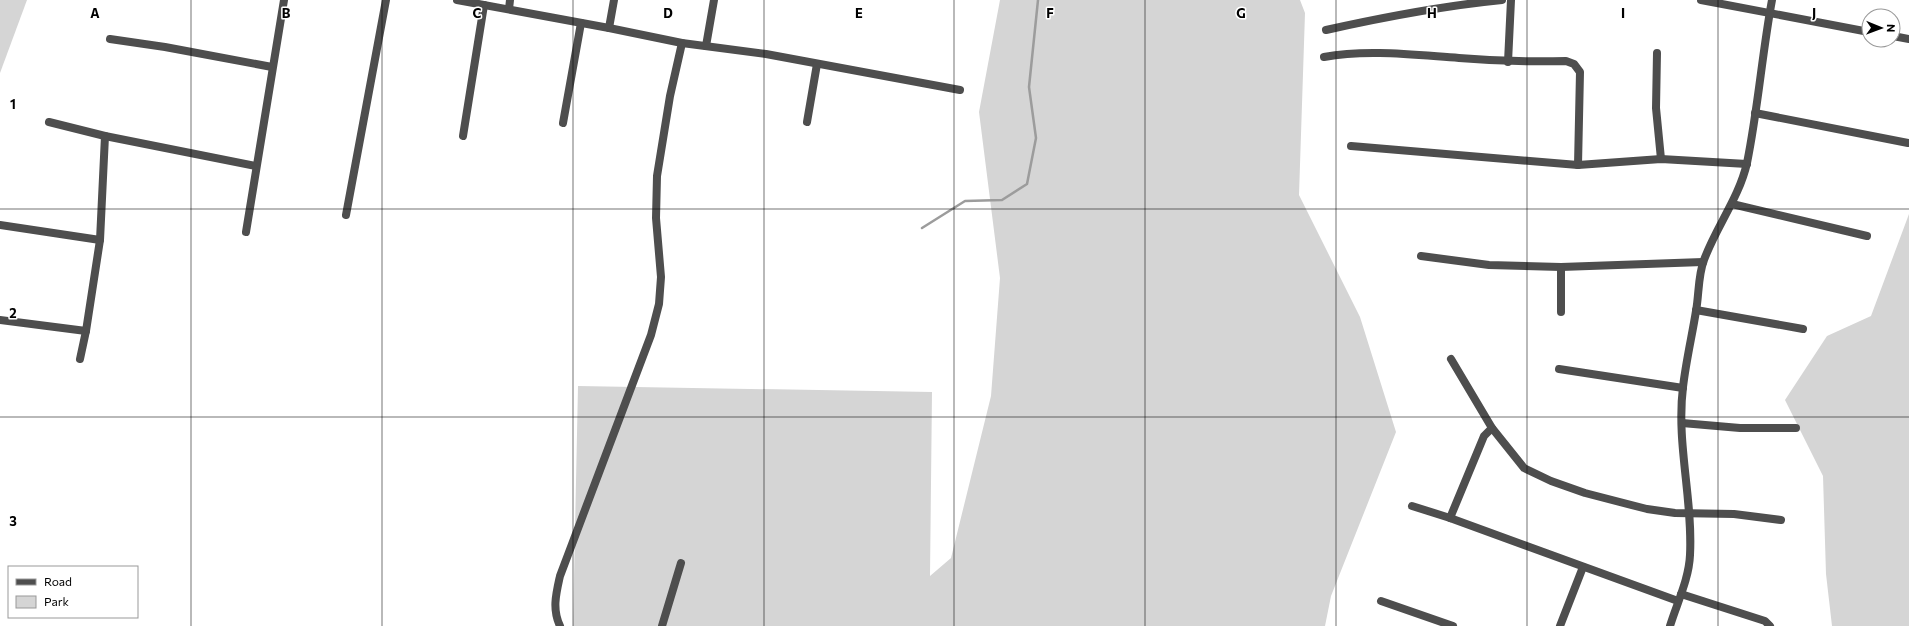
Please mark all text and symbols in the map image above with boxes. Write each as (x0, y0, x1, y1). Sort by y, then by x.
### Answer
text: A (90, 5, 100, 21)
text: B (282, 5, 291, 21)
text: C (473, 5, 482, 21)
text: D (663, 5, 673, 21)
text: E (855, 5, 863, 21)
text: F (1046, 5, 1054, 21)
text: G (1236, 5, 1246, 21)
text: H (1427, 5, 1437, 21)
text: I (1621, 5, 1625, 21)
text: J (1812, 5, 1816, 21)
north arrow (1861, 8, 1901, 48)
text: N (1885, 24, 1898, 32)
text: 1 (10, 96, 16, 112)
text: 2 (9, 305, 17, 321)
text: 3 (9, 513, 17, 529)
legend (8, 566, 138, 618)
text: Road (44, 574, 72, 588)
text: Park (44, 594, 70, 608)

